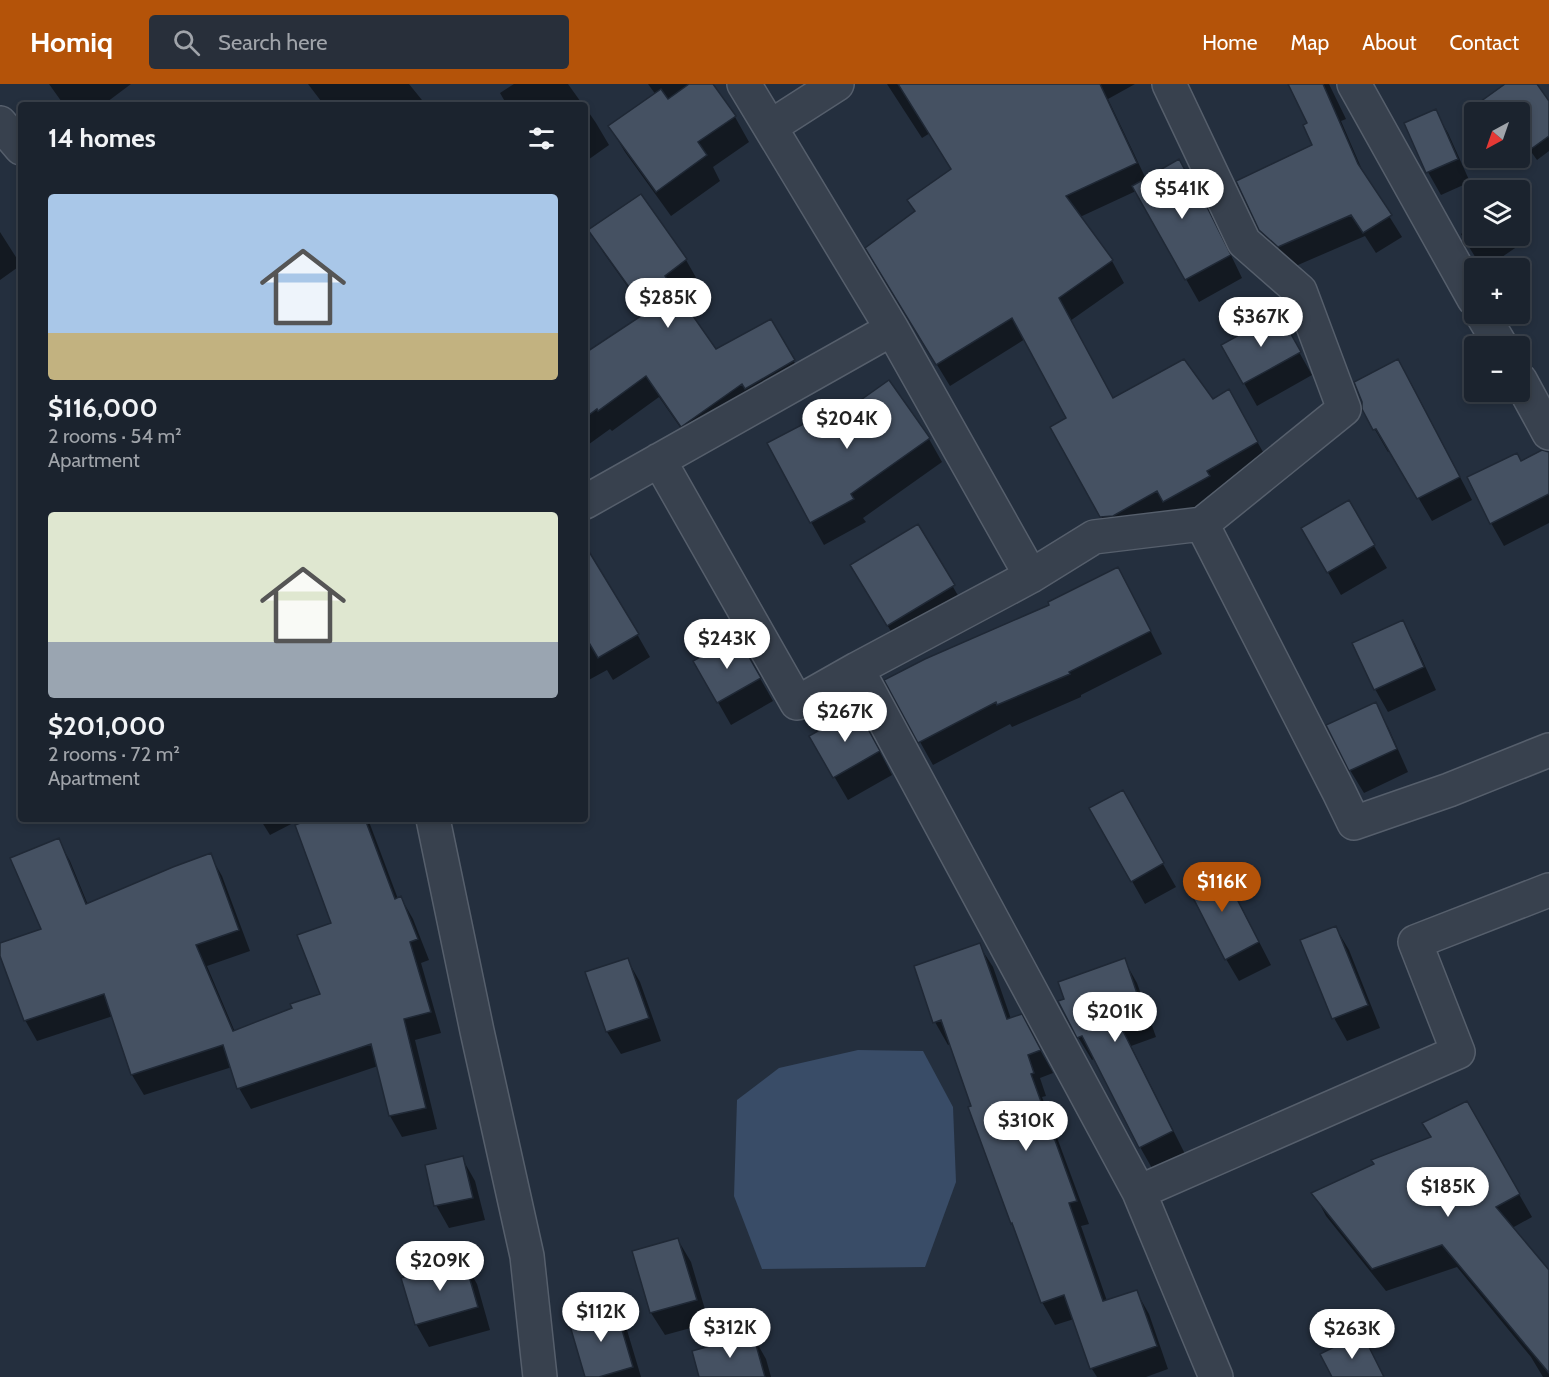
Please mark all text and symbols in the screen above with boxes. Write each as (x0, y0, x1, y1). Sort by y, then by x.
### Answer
search box (149, 15, 569, 69)
text: Homiq (30, 25, 113, 59)
icon: search (170, 26, 203, 59)
text: Search here (218, 29, 327, 56)
text: Home (1202, 30, 1258, 55)
text: Map (1291, 30, 1329, 55)
text: About (1362, 30, 1416, 55)
text: Contact (1449, 30, 1519, 55)
north arrow (1464, 102, 1530, 168)
map controls (1464, 102, 1530, 402)
text: 14 homes (48, 122, 156, 154)
icon: filters (525, 122, 558, 155)
pin: $541K (1140, 169, 1224, 220)
text: $541K (1155, 176, 1209, 200)
button: layers (1464, 180, 1530, 246)
icon: home (249, 233, 357, 341)
button: + (1464, 258, 1530, 324)
pin: $285K (626, 278, 710, 329)
text: $285K (639, 285, 697, 309)
pin: $367K (1219, 297, 1303, 348)
text: $367K (1233, 304, 1289, 328)
button: − (1464, 336, 1530, 402)
text: $116,000 (48, 392, 158, 424)
pin: $204K (805, 399, 889, 450)
text: $204K (816, 406, 878, 430)
text: 2 rooms · 54 m² (48, 424, 182, 448)
text: Apartment (48, 448, 140, 472)
icon: home (249, 551, 357, 659)
pin: $243K (685, 619, 769, 670)
text: $243K (698, 626, 756, 650)
pin: $267K (803, 692, 887, 743)
text: $267K (817, 699, 873, 723)
text: $201,000 (48, 710, 166, 742)
text: 2 rooms · 72 m² (48, 742, 180, 766)
text: Apartment (48, 766, 140, 790)
pin: $116K (1180, 862, 1264, 913)
text: $116K (1197, 869, 1247, 893)
pin: $201K (1073, 992, 1157, 1043)
text: $201K (1087, 999, 1143, 1023)
pin: $310K (984, 1101, 1068, 1152)
text: $310K (998, 1108, 1054, 1132)
pin: $185K (1406, 1167, 1490, 1218)
text: $185K (1421, 1174, 1475, 1198)
pin: $209K (398, 1241, 482, 1292)
text: $209K (410, 1248, 470, 1272)
pin: $112K (559, 1292, 643, 1343)
text: $112K (576, 1299, 626, 1323)
pin: $312K (688, 1308, 772, 1359)
pin: $263K (1310, 1309, 1394, 1360)
text: $312K (704, 1315, 756, 1339)
text: $263K (1324, 1316, 1380, 1340)

